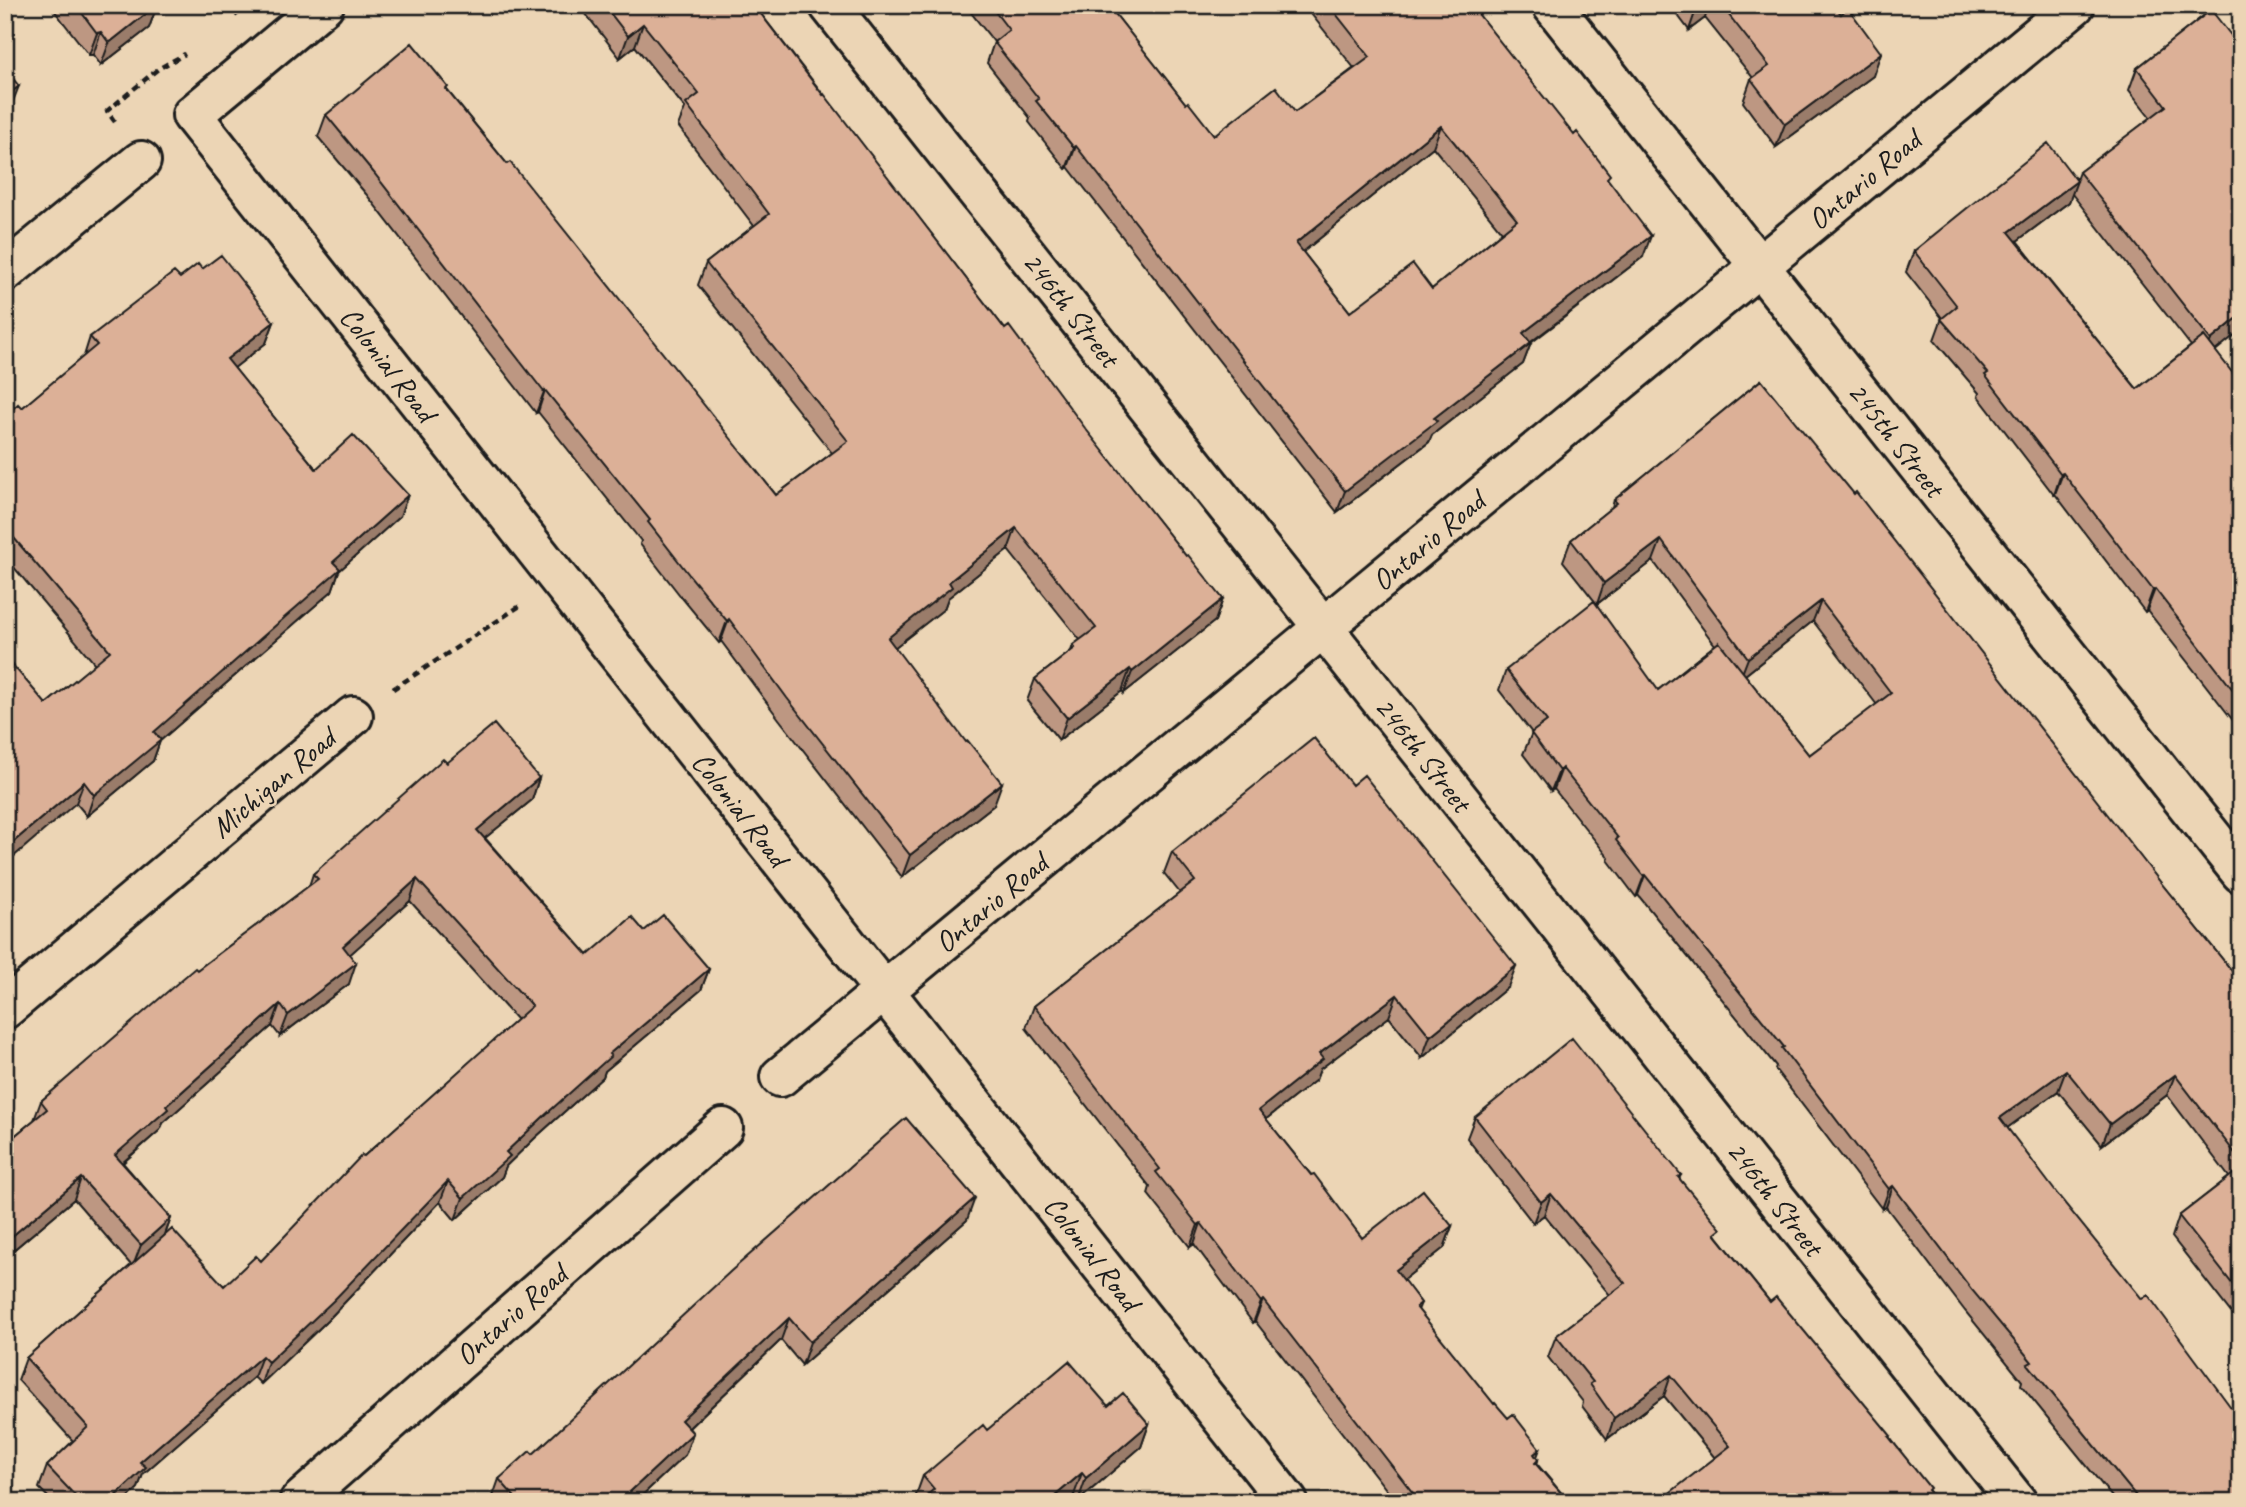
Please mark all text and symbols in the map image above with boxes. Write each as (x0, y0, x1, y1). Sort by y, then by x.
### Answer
street label: Ontario Road (1800, 119, 1931, 238)
street label: 246th Street (1014, 244, 1130, 377)
street label: Colonial Road (331, 299, 447, 432)
street label: 245th Street (1839, 374, 1955, 507)
street label: Ontario Road (1364, 480, 1495, 599)
street label: 246th Street (1366, 689, 1482, 822)
street label: Michigan Road (203, 717, 346, 846)
street label: Colonial Road (683, 744, 799, 877)
street label: Ontario Road (927, 842, 1058, 961)
street label: 246th Street (1718, 1133, 1834, 1266)
street label: Colonial Road (1035, 1188, 1151, 1321)
street label: Ontario Road (447, 1253, 578, 1374)

